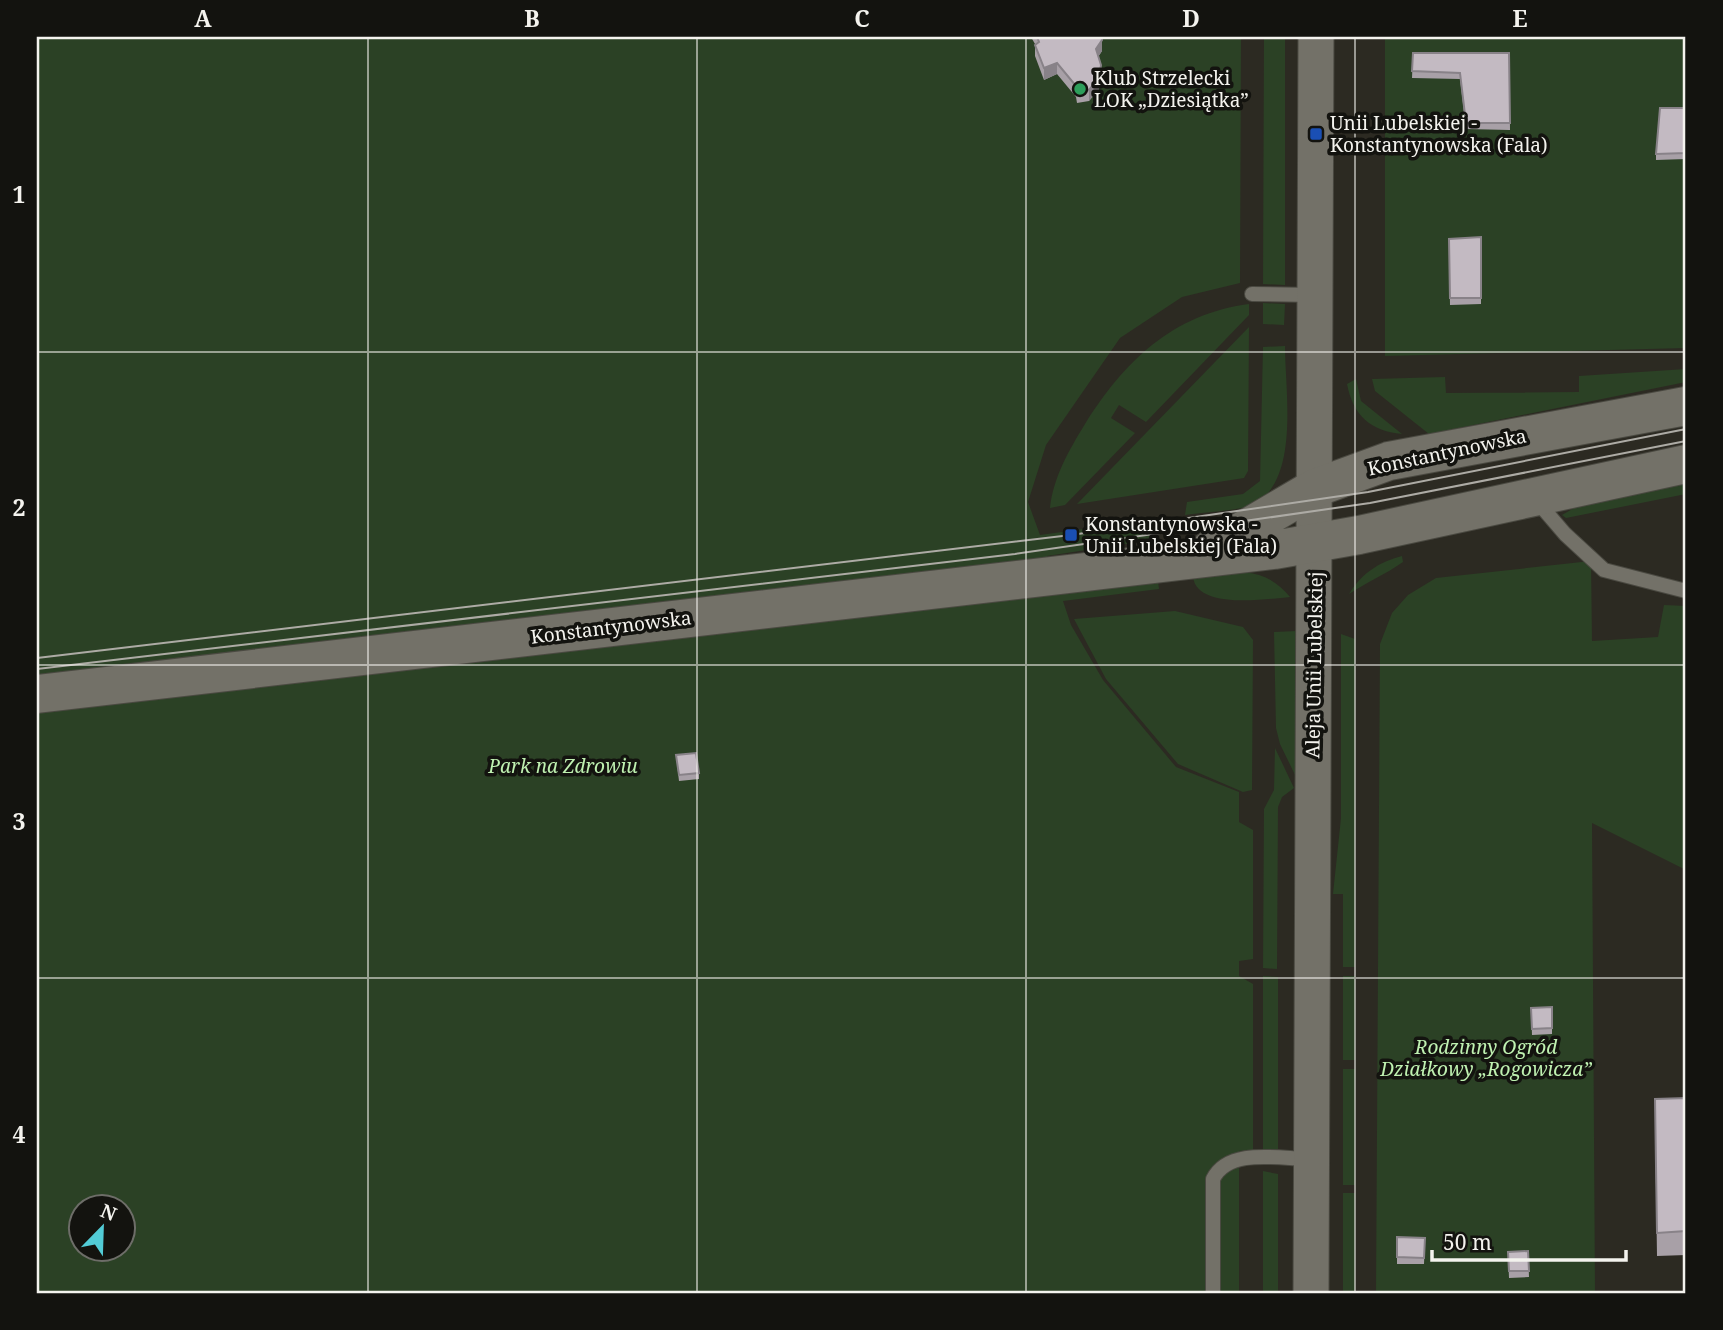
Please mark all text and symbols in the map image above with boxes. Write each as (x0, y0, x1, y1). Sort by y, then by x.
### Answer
text: A (194, 2, 212, 34)
text: B (524, 2, 540, 34)
text: C (854, 2, 870, 34)
text: D (1182, 2, 1200, 34)
text: E (1512, 2, 1528, 34)
place label: Klub Strzelecki LOK „Dziesiątka” (1094, 65, 1249, 113)
marker: Klub Strzelecki LOK „Dziesiątka” (1072, 81, 1088, 97)
place label: Unii Lubelskiej - Konstantynowska (Fala) (1330, 110, 1548, 158)
marker: Unii Lubelskiej - Konstantynowska (Fala) (1308, 126, 1324, 142)
text: 1 (13, 178, 26, 210)
street label: Konstantynowska (1365, 422, 1529, 482)
text: 2 (13, 491, 26, 523)
place label: Konstantynowska - Unii Lubelskiej (Fala) (1085, 511, 1277, 559)
marker: Konstantynowska - Unii Lubelskiej (Fala) (1063, 527, 1079, 543)
street label: Aleja Unii Lubelskiej (1299, 571, 1329, 759)
street label: Konstantynowska (529, 604, 693, 650)
park label: Park na Zdrowiu (487, 753, 638, 779)
text: 3 (13, 805, 26, 837)
park label: Rodzinny Ogród Działkowy „Rogowicza” (1379, 1034, 1592, 1082)
text: 4 (13, 1118, 26, 1150)
north arrow (66, 1194, 136, 1264)
text: N (97, 1197, 121, 1227)
scale bar (1432, 1218, 1627, 1262)
text: 50 m (1443, 1228, 1492, 1256)

